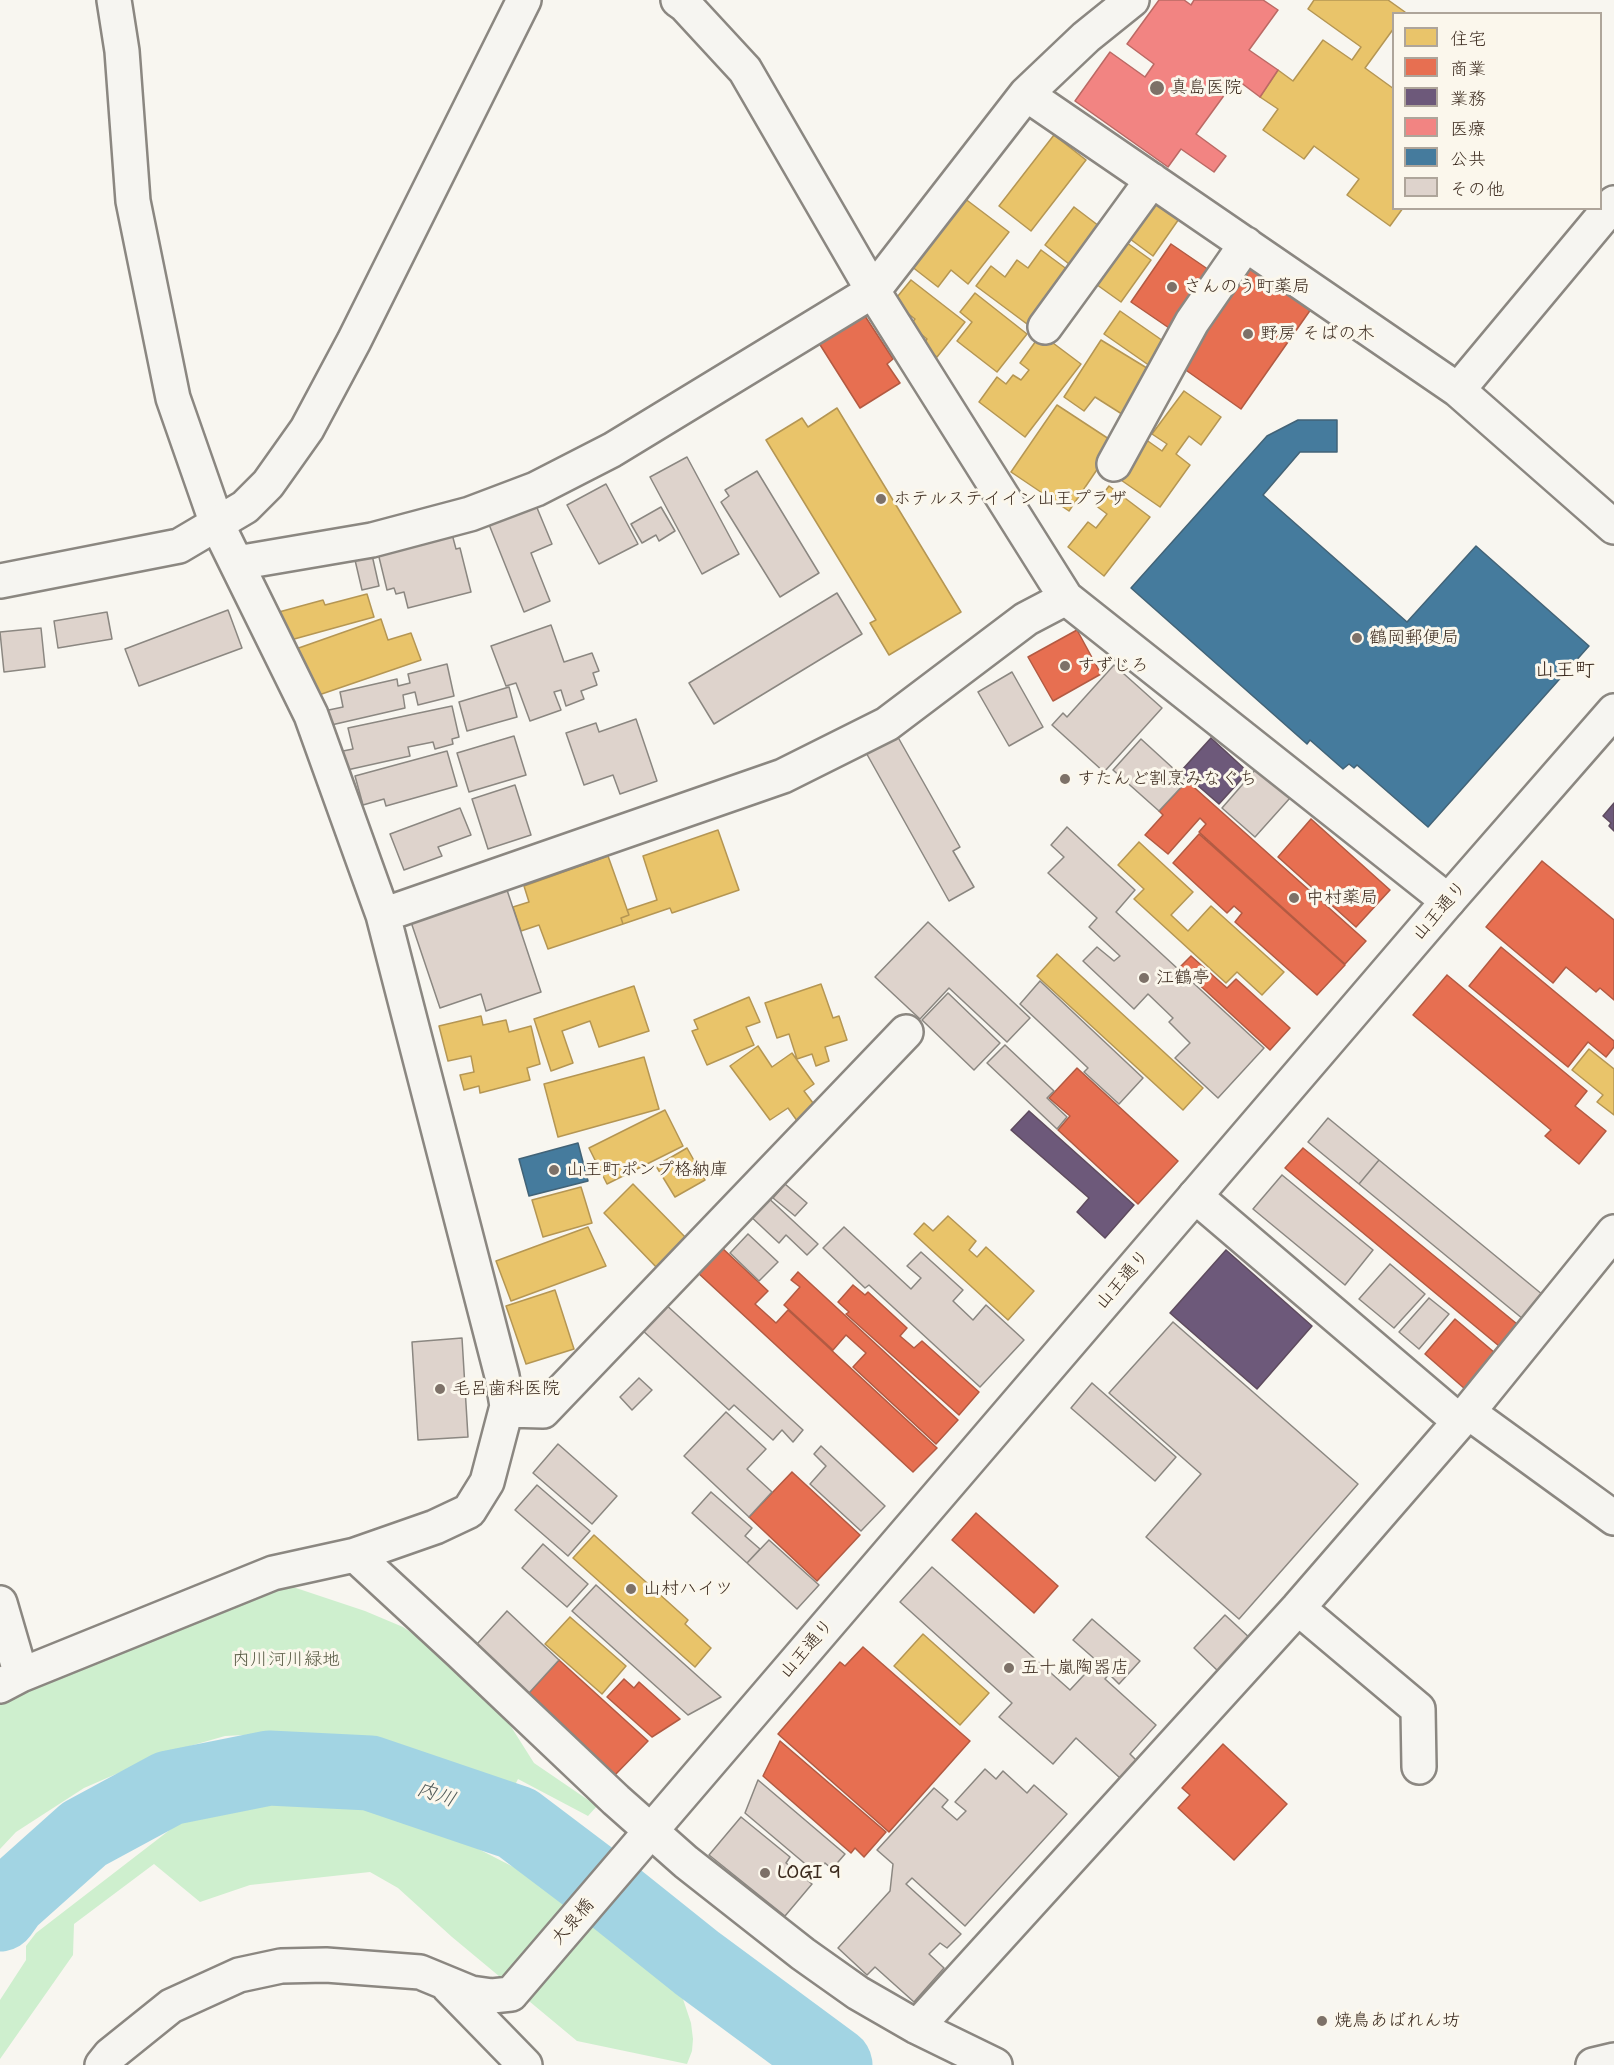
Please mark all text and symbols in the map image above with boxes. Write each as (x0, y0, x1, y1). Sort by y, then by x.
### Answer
legend (1392, 12, 1602, 210)
text: 住宅 (1450, 27, 1486, 51)
text: 商業 (1450, 57, 1486, 81)
place label: 真島医院 (1170, 77, 1242, 99)
marker: 真島医院 (1148, 79, 1166, 97)
text: 業務 (1450, 87, 1486, 111)
text: 医療 (1450, 117, 1486, 141)
text: 公共 (1450, 147, 1486, 171)
text: その他 (1450, 177, 1504, 201)
place label: さんのう町薬局 (1184, 276, 1310, 298)
marker: さんのう町薬局 (1165, 280, 1179, 294)
place label: 野房 そばの木 (1260, 323, 1374, 345)
marker: 野房 そばの木 (1241, 327, 1255, 341)
place label: ホテルステイイン山王プラザ (893, 488, 1127, 510)
marker: ホテルステイイン山王プラザ (874, 492, 888, 506)
place label: 鶴岡郵便局 (1369, 627, 1459, 649)
marker: 鶴岡郵便局 (1350, 631, 1364, 645)
place label: すずじろ (1077, 655, 1149, 677)
marker: すずじろ (1058, 659, 1072, 673)
district label: 山王町 (1535, 659, 1595, 683)
place label: すたんど割烹みなぐち (1077, 768, 1257, 790)
marker: すたんど割烹みなぐち (1058, 772, 1072, 786)
street label: 山王通り (1408, 877, 1472, 945)
place label: 中村薬局 (1306, 887, 1378, 909)
marker: 中村薬局 (1287, 891, 1301, 905)
place label: 江鶴亭 (1156, 967, 1210, 989)
marker: 江鶴亭 (1137, 971, 1151, 985)
place label: 山王町ポンプ格納庫 (566, 1159, 728, 1181)
marker: 山王町ポンプ格納庫 (547, 1163, 561, 1177)
street label: 山王通り (1091, 1246, 1155, 1314)
place label: 毛呂歯科医院 (452, 1378, 560, 1400)
marker: 毛呂歯科医院 (433, 1382, 447, 1396)
place label: 山村ハイツ (643, 1578, 733, 1600)
marker: 山村ハイツ (624, 1582, 638, 1596)
street label: 山王通り (775, 1615, 839, 1683)
park label: 内川河川緑地 (232, 1649, 340, 1671)
place label: 五十嵐陶器店 (1021, 1657, 1129, 1679)
marker: 五十嵐陶器店 (1002, 1661, 1016, 1675)
water label: 内川 (413, 1777, 459, 1813)
place label: LOGI 9 (777, 1862, 841, 1884)
marker: LOGI 9 (758, 1866, 772, 1880)
street label: 大泉橋 (547, 1895, 599, 1949)
place label: 焼鳥あばれん坊 (1334, 2010, 1460, 2032)
marker: 焼鳥あばれん坊 (1315, 2014, 1329, 2028)

